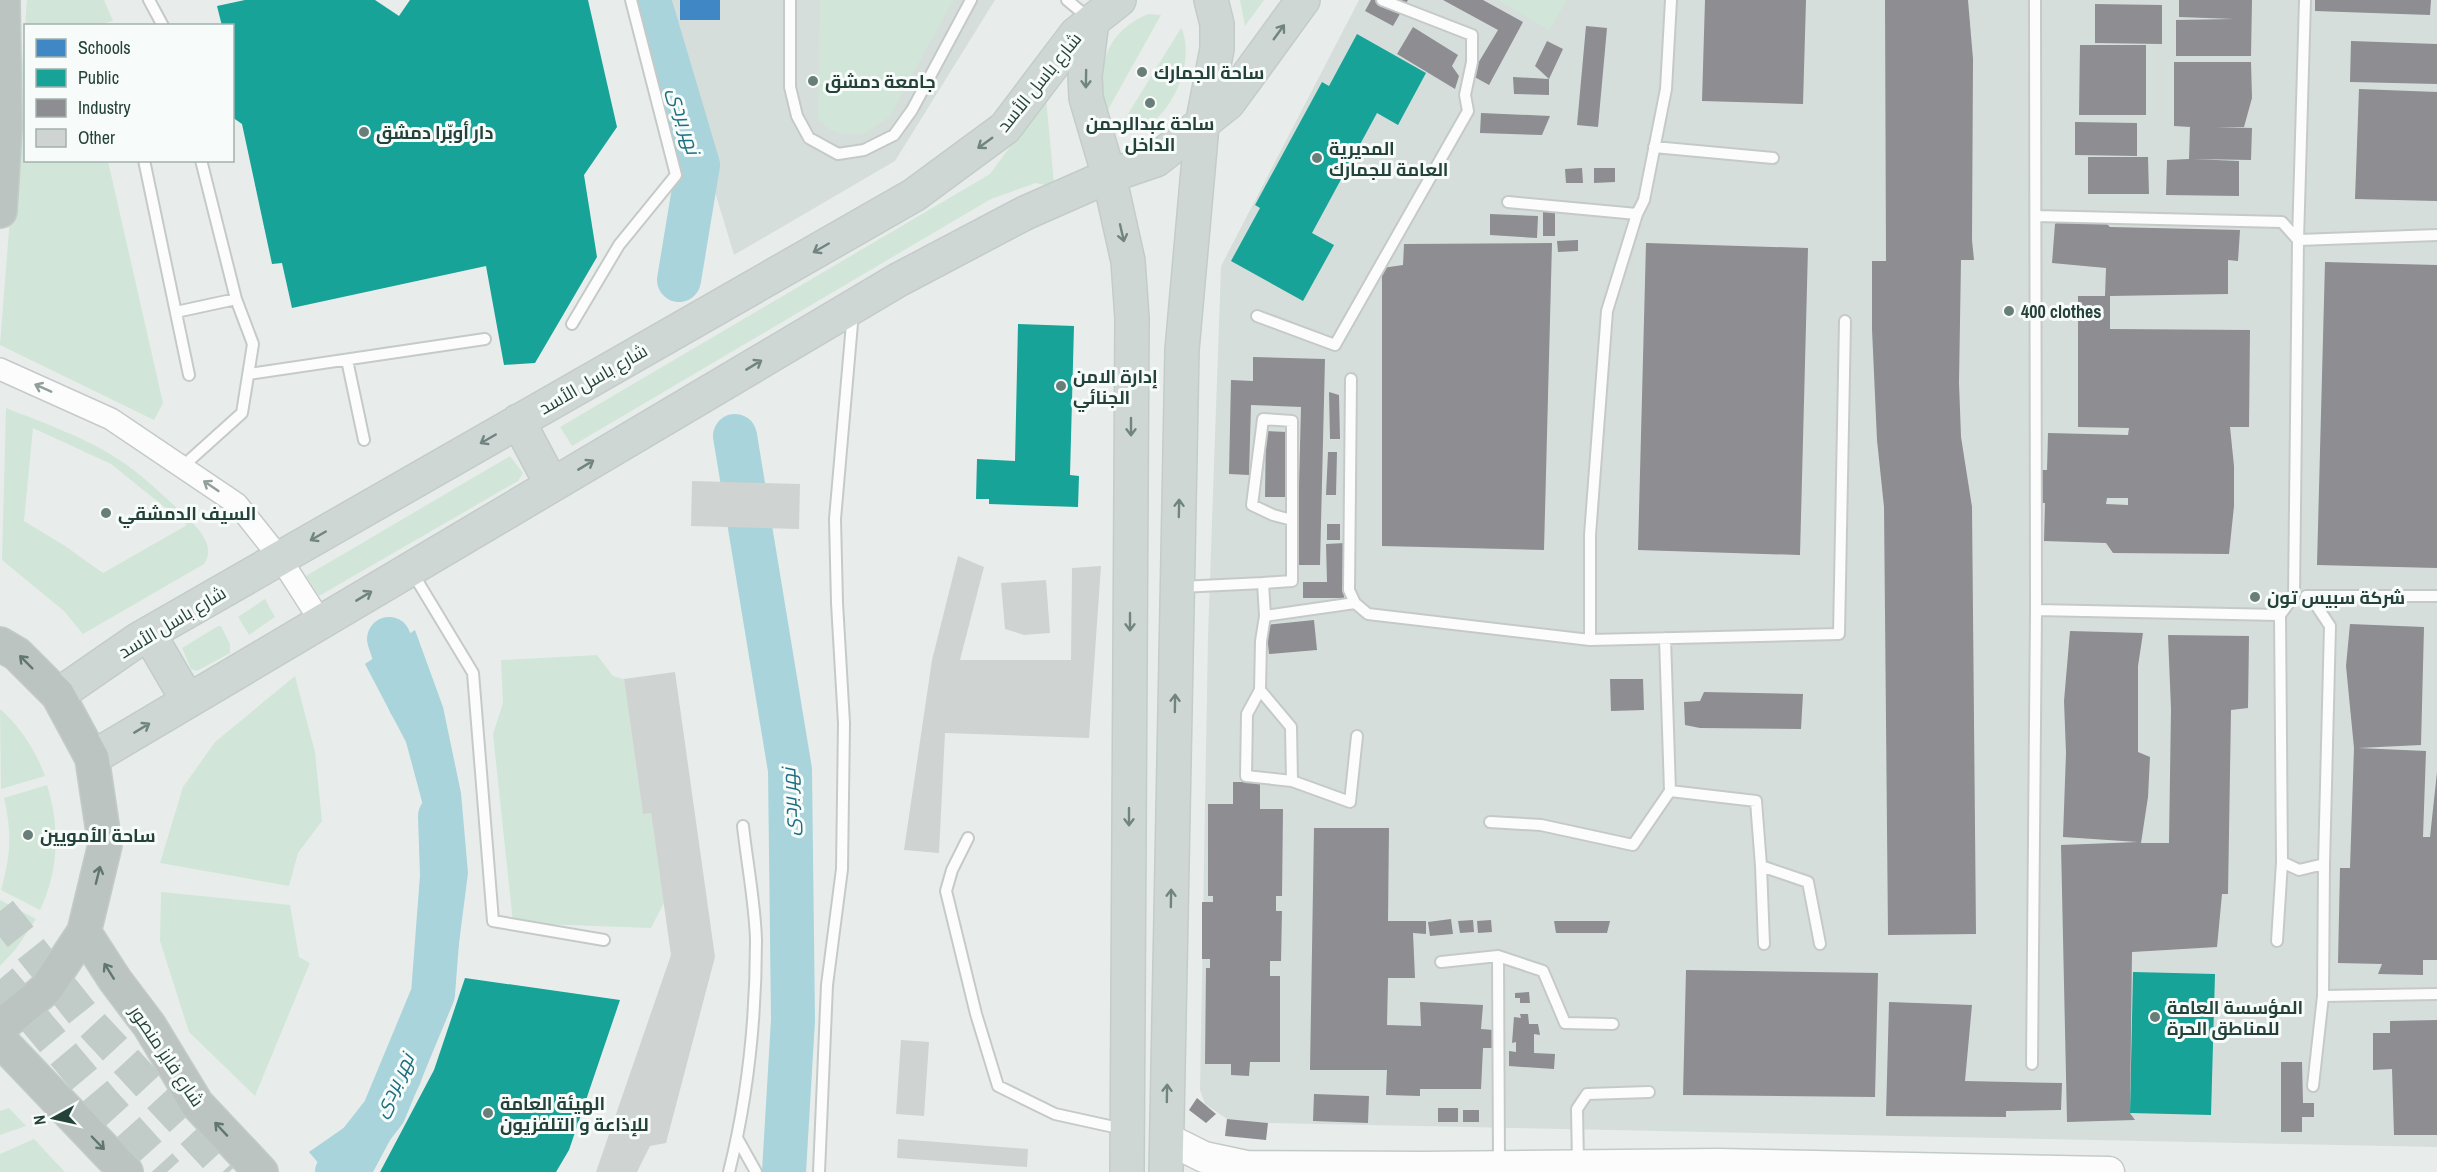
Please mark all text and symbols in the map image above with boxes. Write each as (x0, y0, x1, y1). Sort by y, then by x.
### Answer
legend (24, 24, 234, 162)
one-way arrow (1273, 25, 1285, 41)
street label: شارع باسل الأسد (991, 27, 1087, 137)
text: Schools (78, 35, 131, 60)
place label: ساحة الجمارك (1154, 60, 1264, 85)
text: Public (78, 65, 119, 90)
marker: ساحة الجمارك (1135, 65, 1149, 79)
place label: جامعة دمشق (825, 69, 936, 94)
one-way arrow (1080, 69, 1092, 89)
marker: جامعة دمشق (806, 74, 820, 88)
water label: نهر بردى (663, 85, 708, 160)
text: Industry (78, 95, 131, 120)
marker: ساحة عبدالرحمن الداخل (1143, 96, 1157, 110)
place label: ساحة عبدالرحمن الداخل (1086, 111, 1214, 157)
place label: دار أوبّرا دمشق (376, 120, 493, 145)
text: Other (78, 125, 115, 150)
marker: دار أوبّرا دمشق (357, 125, 371, 139)
place label: المديرية العامة للجمارك (1329, 136, 1449, 182)
one-way arrow (977, 137, 993, 149)
marker: المديرية العامة للجمارك (1310, 151, 1324, 165)
one-way arrow (1116, 223, 1128, 242)
one-way arrow (813, 242, 830, 254)
place label: 400 clothes (2021, 299, 2101, 324)
marker: 400 clothes (2002, 304, 2016, 318)
street label: شارع باسل الأسد (534, 338, 652, 420)
one-way arrow (745, 359, 762, 371)
place label: إدارة الامن الجنائي (1073, 364, 1158, 413)
marker: إدارة الامن الجنائي (1054, 379, 1068, 393)
one-way arrow (34, 382, 52, 394)
one-way arrow (1125, 417, 1137, 437)
one-way arrow (479, 434, 497, 445)
one-way arrow (577, 458, 594, 470)
one-way arrow (202, 480, 219, 493)
one-way arrow (1173, 498, 1184, 518)
place label: السيف الدمشقي (118, 501, 256, 529)
marker: السيف الدمشقي (99, 506, 113, 520)
one-way arrow (310, 530, 327, 542)
street label: شارع باسل الأسد (113, 580, 231, 664)
place label: شركة سبيس تون (2267, 585, 2405, 610)
one-way arrow (355, 590, 372, 602)
marker: شركة سبيس تون (2248, 590, 2262, 604)
one-way arrow (1124, 612, 1136, 632)
one-way arrow (18, 655, 33, 670)
one-way arrow (1169, 693, 1181, 713)
one-way arrow (133, 722, 151, 733)
water label: نهر بردى (774, 765, 804, 836)
one-way arrow (1123, 807, 1135, 827)
place label: ساحة الأمويين (40, 823, 156, 848)
marker: ساحة الأمويين (21, 828, 35, 842)
one-way arrow (93, 866, 105, 885)
one-way arrow (1165, 888, 1177, 908)
one-way arrow (102, 962, 115, 979)
place label: المؤسسة العامة للمناطق الحرة (2167, 995, 2303, 1041)
street label: شارع فايز منصور (123, 1000, 210, 1111)
marker: المؤسسة العامة للمناطق الحرة (2148, 1010, 2162, 1024)
water label: نهر بردى (366, 1046, 421, 1121)
one-way arrow (1161, 1083, 1173, 1103)
north arrow (24, 1088, 84, 1148)
place label: الهيئة العامة للإذاعة و التلفزيون (500, 1091, 649, 1137)
marker: الهيئة العامة للإذاعة و التلفزيون (481, 1106, 495, 1120)
text: N (28, 1114, 51, 1126)
one-way arrow (214, 1122, 228, 1137)
one-way arrow (91, 1135, 106, 1150)

